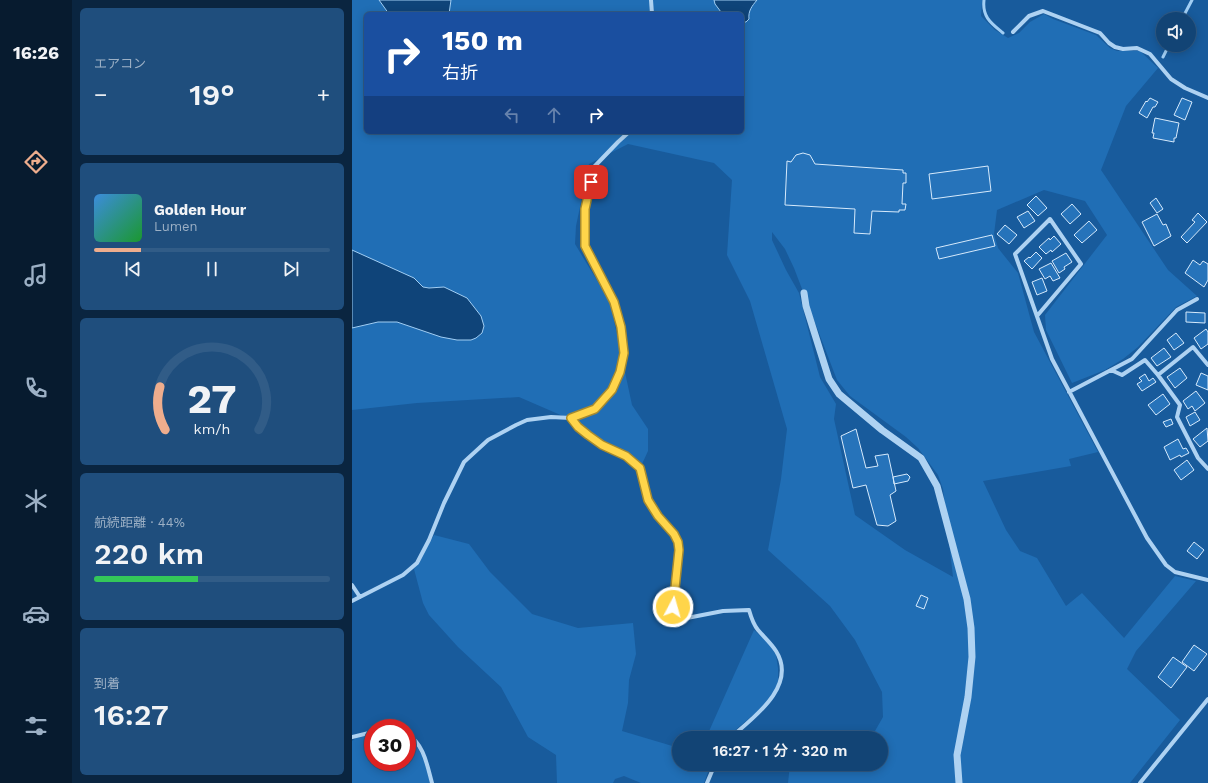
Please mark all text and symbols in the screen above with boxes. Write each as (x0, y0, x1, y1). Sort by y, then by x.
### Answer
map controls (1156, 12, 1196, 52)
button: sound (1156, 12, 1196, 52)
text: 150 m (442, 24, 523, 57)
icon: right (376, 28, 428, 80)
text: 16:26 (13, 42, 59, 63)
text: エアコン (94, 56, 146, 71)
text: 右折 (442, 62, 478, 83)
text: 19° (189, 77, 235, 112)
text: − (94, 82, 107, 107)
text: + (317, 82, 330, 107)
icon: left (501, 104, 523, 126)
icon: ahead (543, 104, 565, 126)
icon: right (585, 104, 607, 126)
icon: directions (22, 148, 50, 176)
pin (574, 165, 608, 199)
icon: arrive (580, 171, 602, 193)
text: Golden Hour (154, 201, 246, 219)
text: Lumen (154, 219, 198, 234)
icon: previous (122, 258, 144, 280)
icon: pause (201, 258, 223, 280)
icon: next (280, 258, 302, 280)
icon: music (22, 261, 50, 289)
text: 27 (187, 373, 237, 422)
icon: phone (22, 374, 50, 402)
text: km/h (194, 420, 230, 436)
icon: climate (22, 487, 50, 515)
text: 航続距離 · 44% (94, 515, 185, 530)
text: 220 km (94, 536, 204, 571)
position arrow (652, 586, 694, 628)
icon: car (22, 600, 50, 628)
text: 到着 (94, 676, 120, 691)
text: 16:27 (94, 697, 169, 732)
icon: filters (22, 712, 50, 740)
speed limit sign: 30 (364, 719, 416, 771)
text: 16:27 · 1 分 · 320 m (713, 742, 847, 760)

